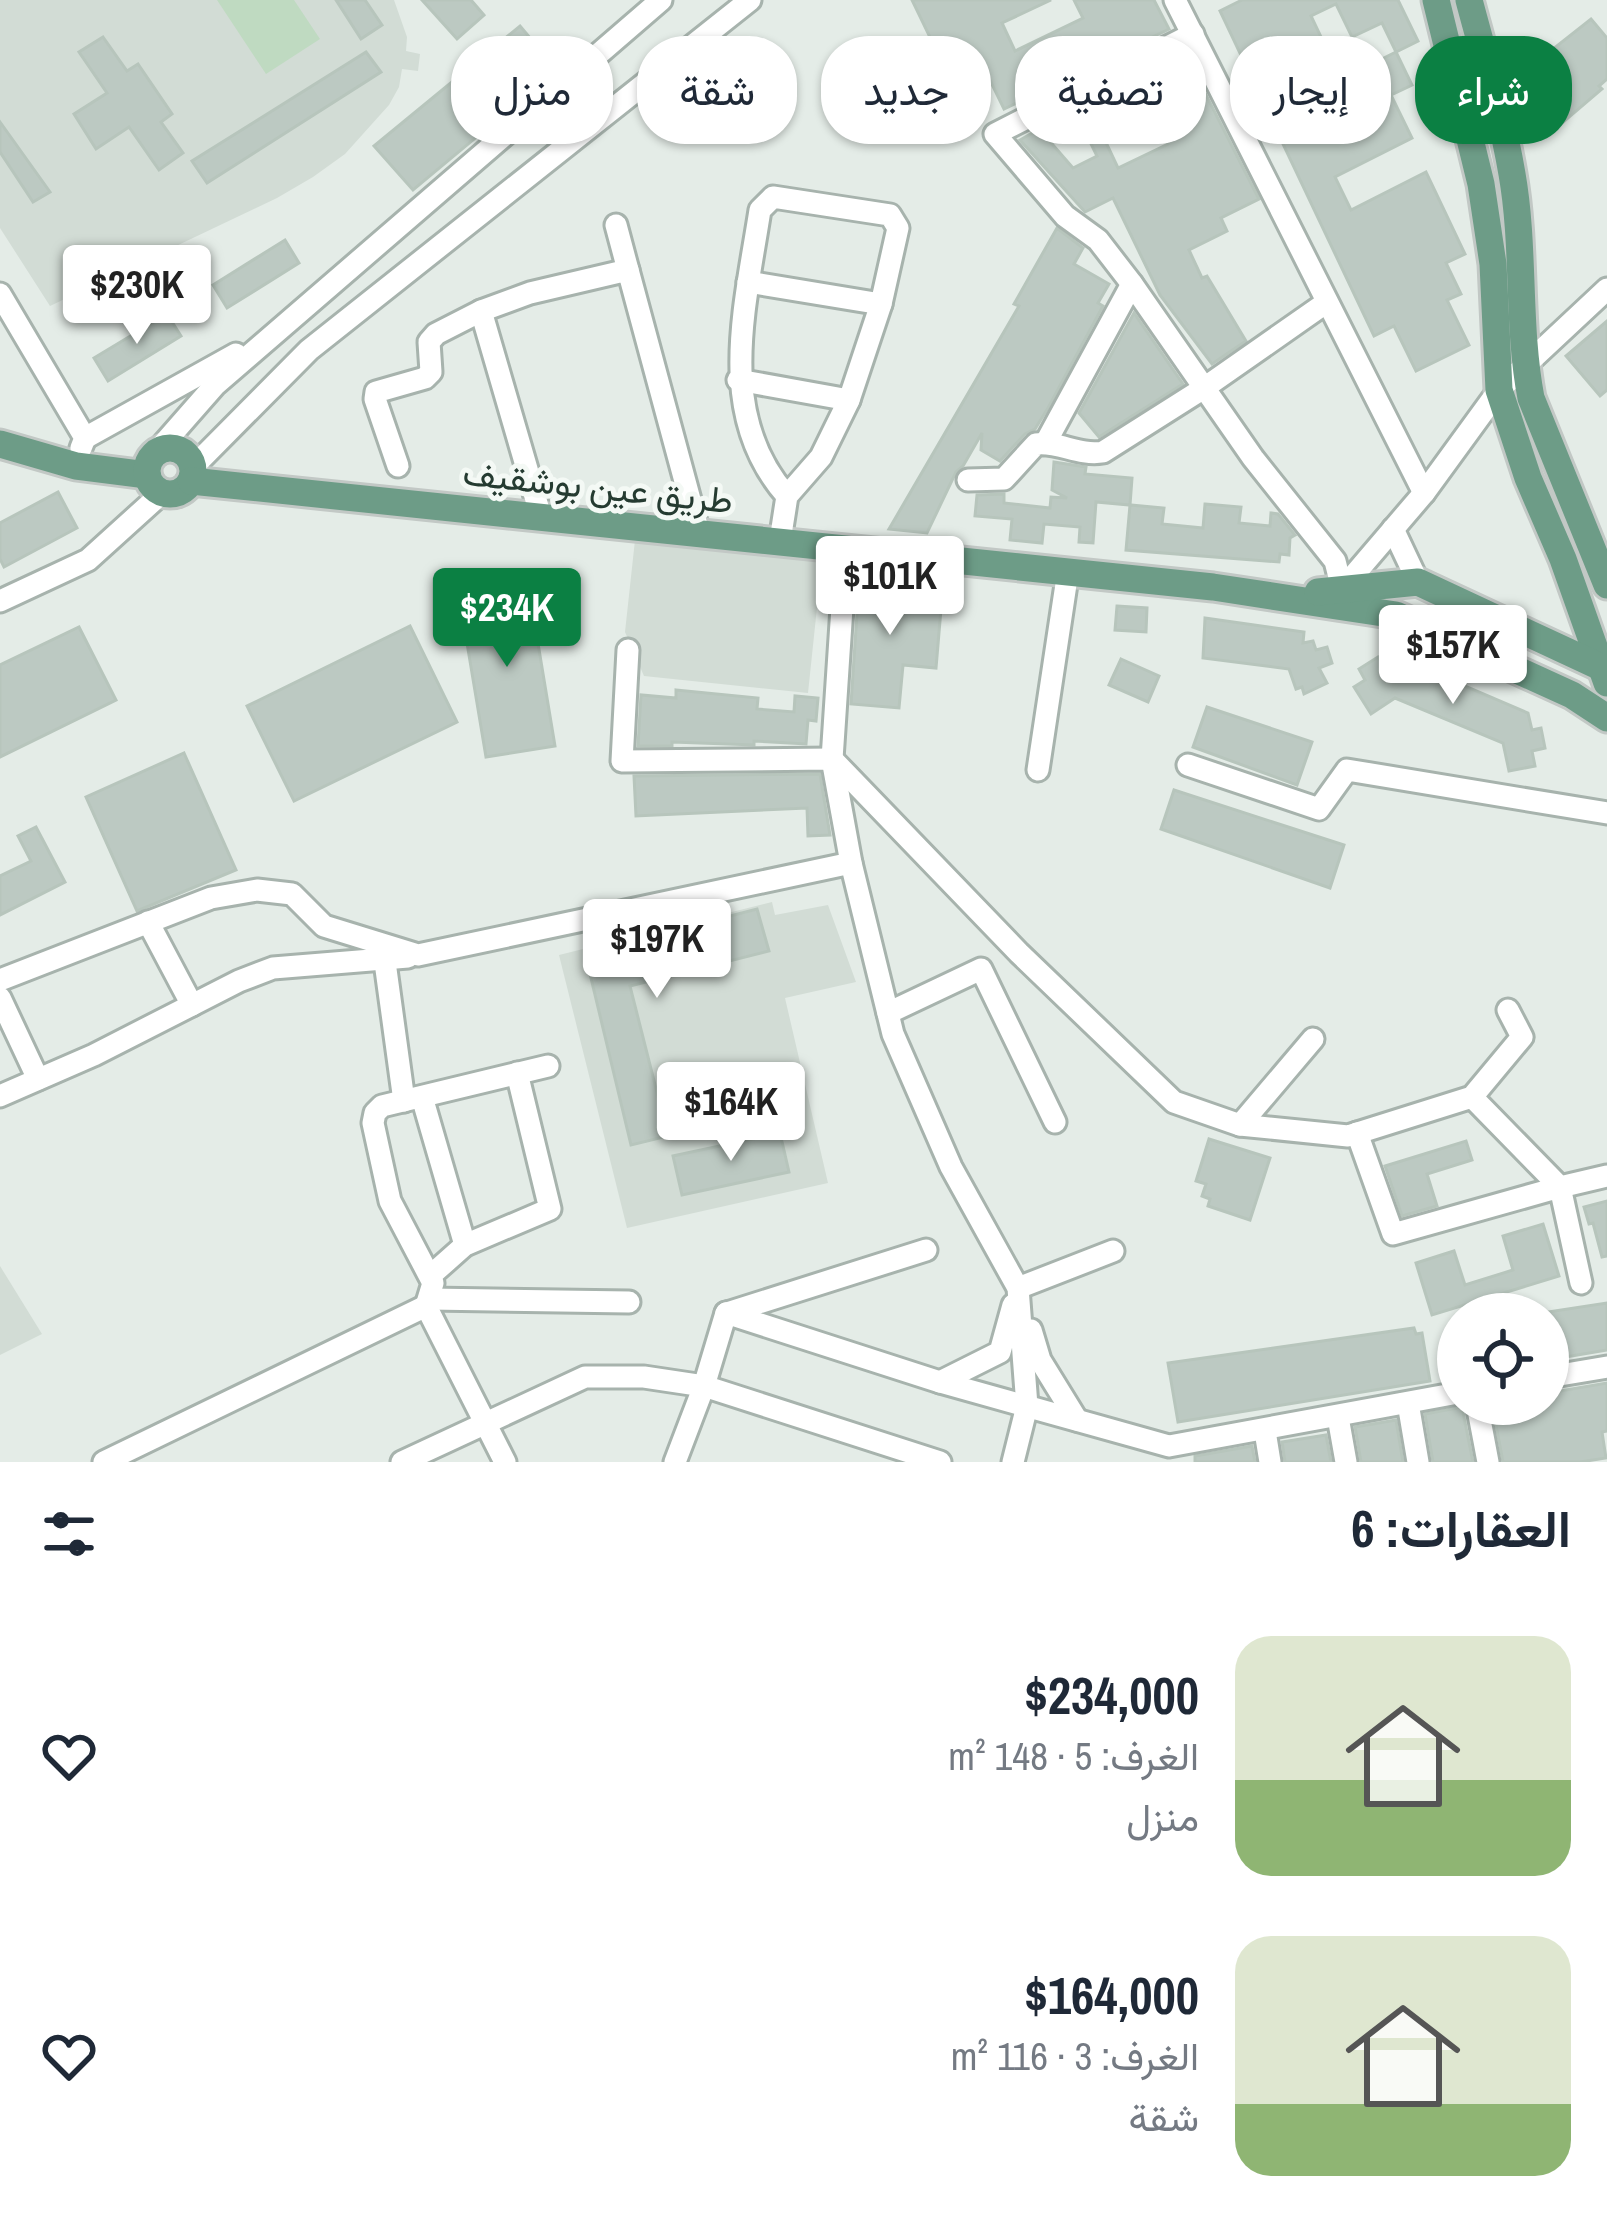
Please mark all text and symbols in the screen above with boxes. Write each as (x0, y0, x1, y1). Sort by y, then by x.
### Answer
chip: منزل (451, 36, 613, 144)
chip: شقة (637, 36, 797, 144)
chip: جديد (821, 36, 991, 144)
chip: تصفية (1015, 36, 1206, 144)
chip: إيجار (1230, 36, 1391, 144)
chip: شراء (1415, 36, 1572, 144)
pin: $230K (53, 245, 221, 347)
text: $230K (90, 258, 184, 310)
street label: طريق عين بوشقيف (461, 448, 735, 524)
pin: $101K (806, 536, 974, 638)
text: $101K (843, 549, 937, 601)
pin: $234K (423, 568, 591, 670)
text: $234K (460, 581, 554, 633)
pin: $157K (1369, 605, 1537, 707)
text: $157K (1406, 618, 1500, 670)
pin: $197K (573, 899, 741, 1001)
text: $197K (610, 912, 704, 964)
pin: $164K (647, 1062, 815, 1164)
text: $164K (684, 1075, 778, 1127)
map controls (1437, 1293, 1569, 1425)
button: locate (1437, 1293, 1569, 1425)
text: العقارات: 6 (1351, 1494, 1571, 1563)
icon: filters (36, 1501, 102, 1567)
text: $234,000 (1025, 1661, 1199, 1730)
icon: home (1331, 1684, 1475, 1828)
icon: heart (36, 1723, 102, 1789)
text: الغرف: 5 · 148 m² (948, 1730, 1199, 1782)
text: منزل (1126, 1791, 1199, 1843)
text: $164,000 (1025, 1961, 1199, 2030)
icon: home (1331, 1984, 1475, 2128)
icon: heart (36, 2023, 102, 2089)
text: الغرف: 3 · 116 m² (951, 2030, 1199, 2082)
text: شقة (1129, 2091, 1199, 2143)

